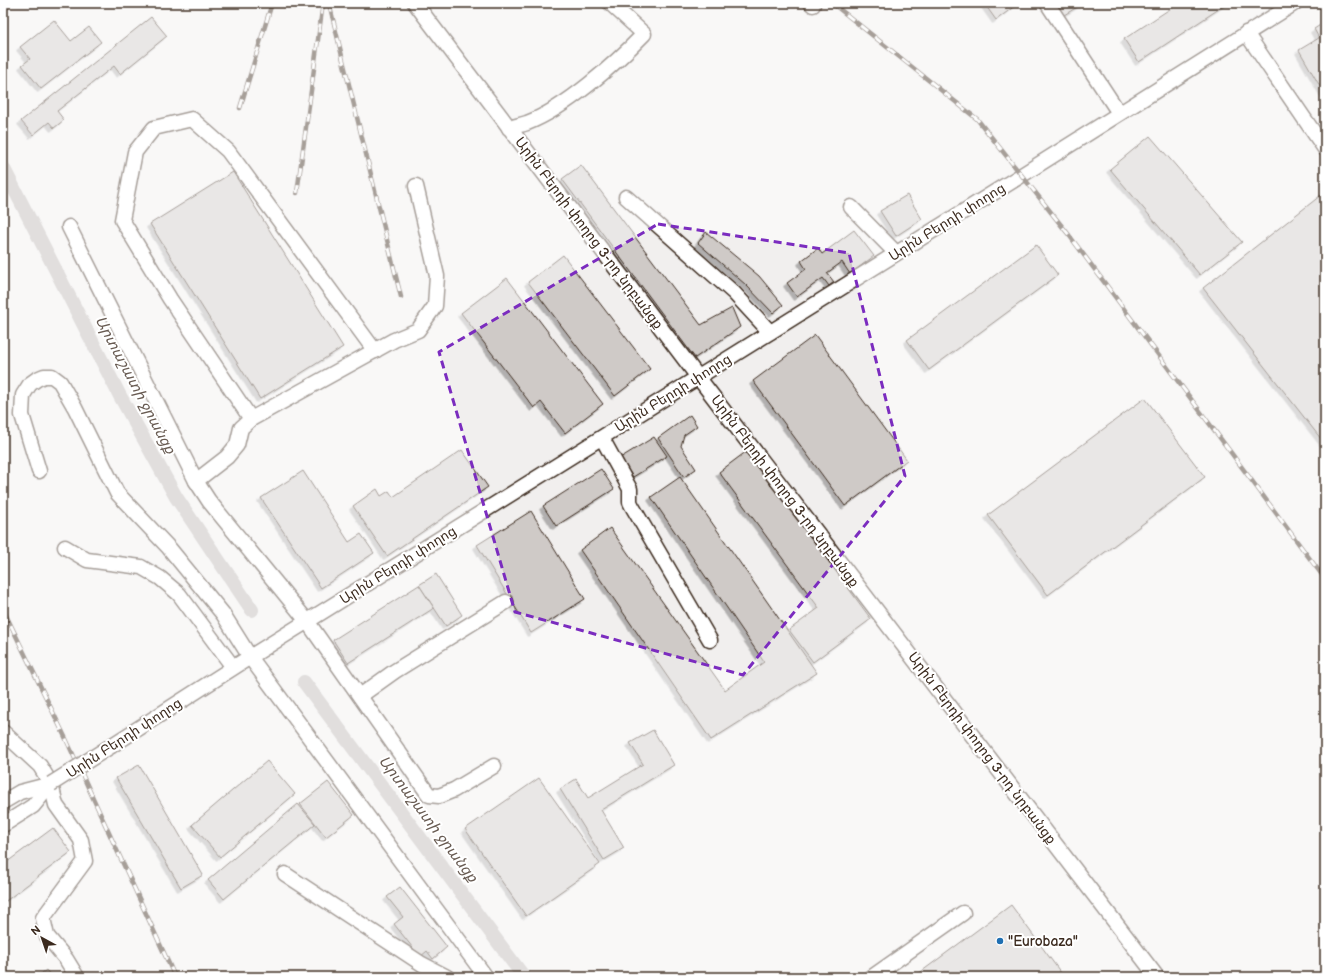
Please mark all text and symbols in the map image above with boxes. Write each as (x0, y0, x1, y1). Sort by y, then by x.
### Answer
street label: Արին Բերդի փողոց 3-րդ նրբանցք (511, 134, 667, 332)
street label: Արին Բերդի փողոց (886, 179, 1008, 265)
water label: Արտաշատի ջրանցք (91, 313, 180, 458)
street label: Արին Բերդի փողոց (612, 350, 734, 436)
street label: Արին Բերդի փողոց 3-րդ նրբանցք (707, 392, 863, 590)
street label: Արին Բերդի փողոց (337, 522, 459, 608)
street label: Արին Բերդի փողոց 3-րդ նրբանցք (904, 649, 1060, 847)
street label: Արին Բերդի փողոց (63, 694, 185, 782)
water label: Արտաշատի ջրանցք (374, 752, 482, 887)
north arrow (22, 918, 62, 958)
text: N (29, 923, 43, 938)
place label: "Eurobaza" (1008, 933, 1078, 950)
marker: "Eurobaza" (995, 936, 1005, 946)

